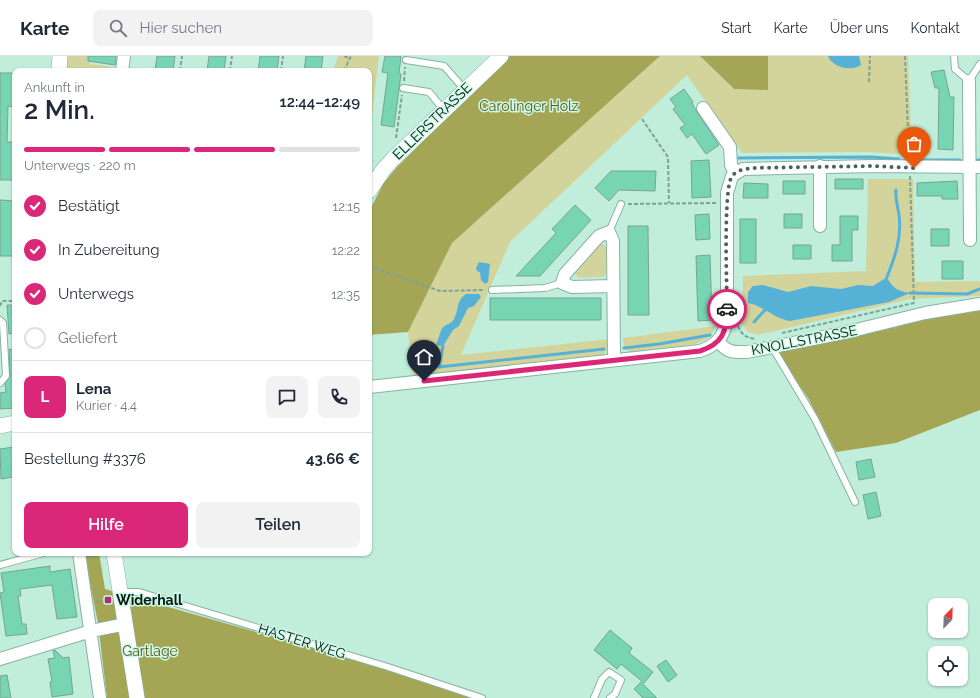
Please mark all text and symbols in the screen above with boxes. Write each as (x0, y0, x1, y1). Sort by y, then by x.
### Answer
search box (93, 10, 373, 46)
text: Karte (20, 17, 69, 39)
icon: search (107, 17, 129, 39)
text: Hier suchen (139, 19, 222, 37)
text: Start (721, 20, 751, 36)
text: Karte (773, 20, 808, 36)
text: Über uns (830, 20, 889, 36)
text: Kontakt (911, 20, 960, 36)
street label: ELLERSTRASSE (389, 79, 475, 163)
text: Ankunft in (24, 80, 85, 95)
text: 12:44–12:49 (280, 93, 360, 111)
text: 2 Min. (24, 95, 95, 125)
park label: Carolinger Holz (479, 98, 579, 114)
pin (897, 127, 931, 168)
icon: bag (903, 133, 925, 155)
text: Unterwegs · 220 m (24, 158, 136, 173)
icon: check (24, 195, 46, 217)
text: Bestätigt (58, 197, 120, 215)
text: 12:15 (333, 199, 360, 214)
icon: check (24, 239, 46, 261)
text: In Zubereitung (58, 241, 160, 259)
text: 12:22 (332, 243, 360, 258)
icon: check (24, 283, 46, 305)
text: Unterwegs (58, 285, 134, 303)
text: 12:35 (331, 287, 360, 302)
courier (707, 289, 747, 329)
icon: car (716, 298, 738, 320)
street label: KNOLLSTRASSE (750, 322, 858, 358)
text: Geliefert (58, 329, 117, 347)
pin (407, 340, 441, 381)
icon: home (413, 346, 435, 368)
button: chat (266, 376, 308, 418)
button: phone (318, 376, 360, 418)
text: Lena (76, 380, 111, 398)
text: L (41, 388, 49, 406)
text: Kurier · 4.4 (76, 398, 137, 413)
text: Bestellung #3376 (24, 450, 146, 468)
text: 43.66 € (306, 450, 360, 468)
button: Hilfe (24, 502, 188, 548)
button: Teilen (196, 502, 360, 548)
place label: Widerhall (116, 592, 183, 608)
marker: Widerhall (103, 595, 113, 605)
north arrow (928, 598, 968, 638)
map controls (928, 598, 968, 686)
street label: HASTER WEG (256, 620, 348, 662)
park label: Gartlage (122, 643, 178, 659)
button: locate (928, 646, 968, 686)

